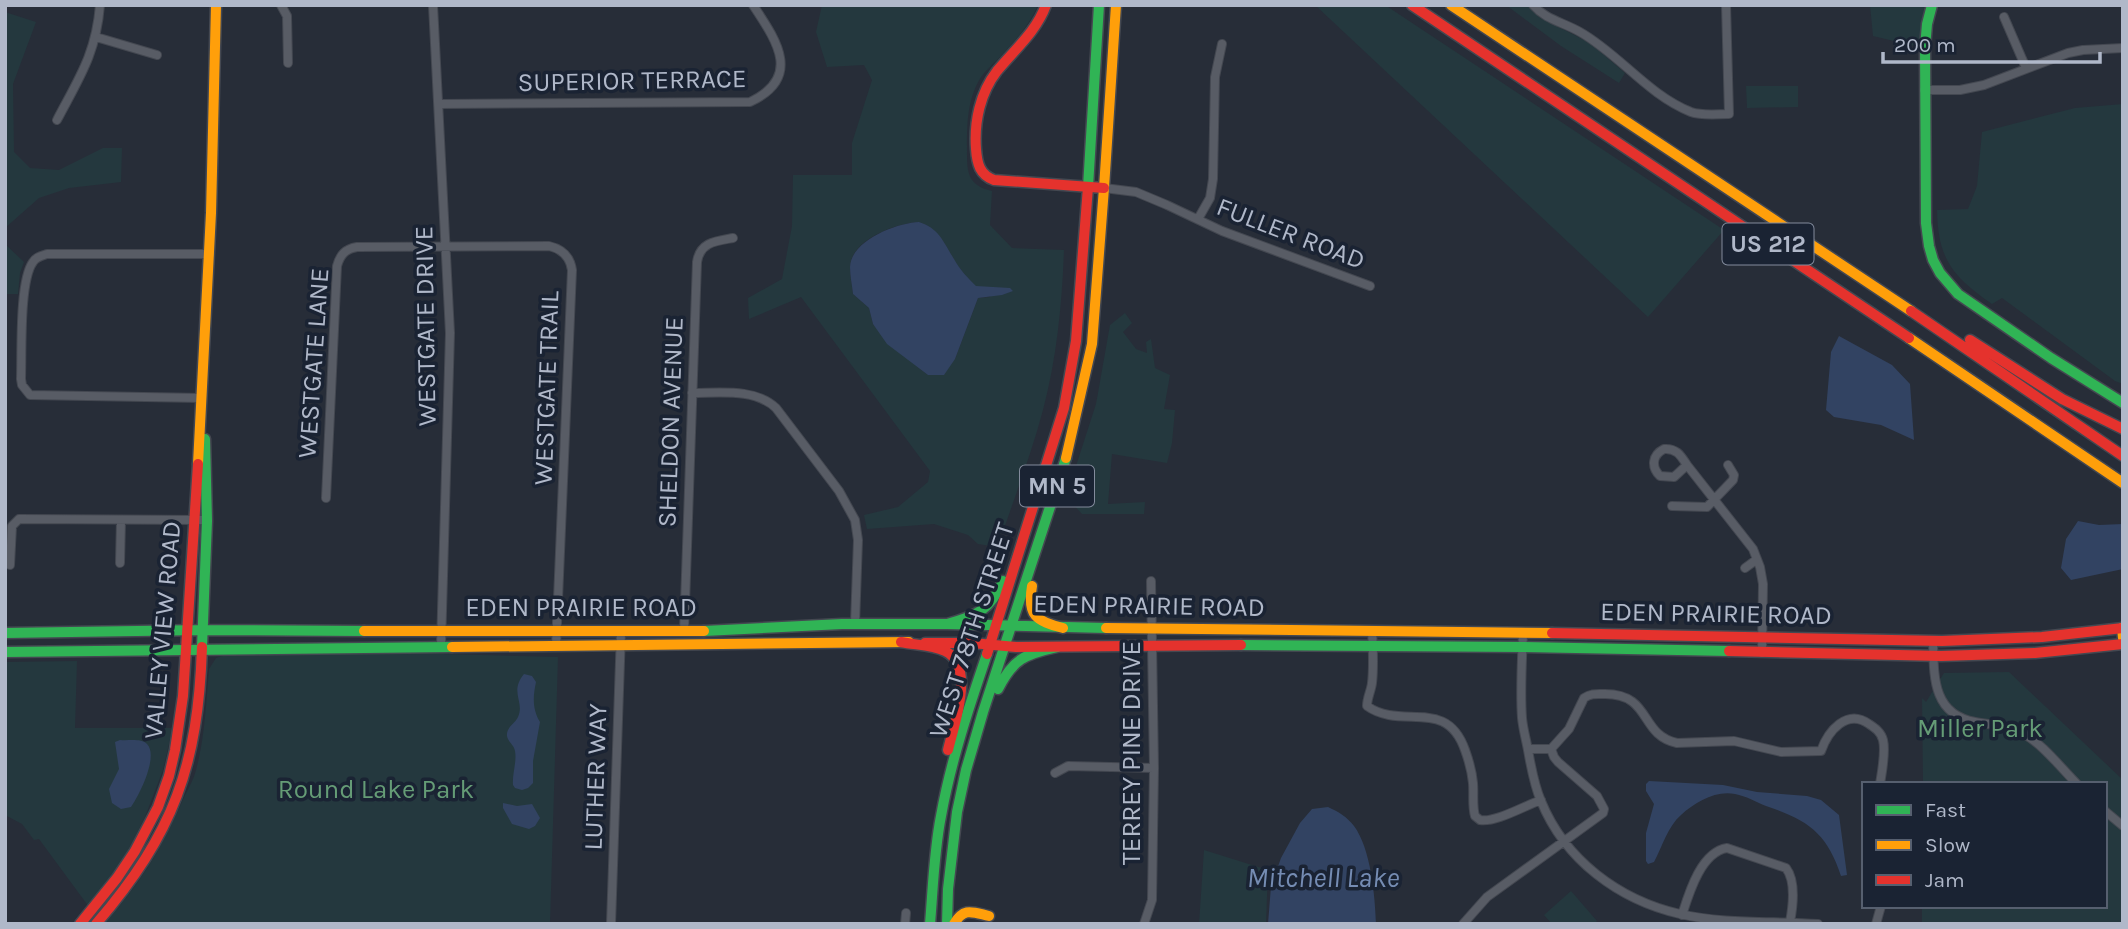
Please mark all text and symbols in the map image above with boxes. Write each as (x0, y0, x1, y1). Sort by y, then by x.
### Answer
scale bar (1883, 21, 2100, 65)
text: 200 m (1894, 33, 1956, 57)
street label: SUPERIOR TERRACE (517, 63, 747, 98)
street label: FULLER ROAD (1212, 191, 1369, 276)
road number: US 212 (1722, 224, 1814, 264)
street label: WESTGATE DRIVE (408, 225, 443, 427)
street label: WESTGATE LANE (291, 267, 336, 459)
street label: WESTGATE TRAIL (528, 290, 565, 486)
street label: SHELDON AVENUE (651, 316, 690, 528)
road number: MN 5 (1020, 466, 1094, 506)
street label: WEST 78TH STREET (922, 519, 1021, 742)
street label: VALLEY VIEW ROAD (138, 520, 187, 740)
street label: EDEN PRAIRIE ROAD (1033, 588, 1265, 623)
street label: EDEN PRAIRIE ROAD (465, 592, 697, 623)
street label: EDEN PRAIRIE ROAD (1600, 596, 1832, 631)
street label: TERREY PINE DRIVE (1116, 641, 1147, 865)
street label: LUTHER WAY (577, 702, 614, 851)
park label: Miller Park (1917, 713, 2043, 744)
park label: Round Lake Park (278, 774, 474, 805)
legend (1862, 782, 2107, 908)
text: Fast (1925, 798, 1966, 822)
text: Slow (1925, 833, 1970, 857)
water label: Mitchell Lake (1247, 861, 1399, 894)
text: Jam (1925, 868, 1965, 892)

